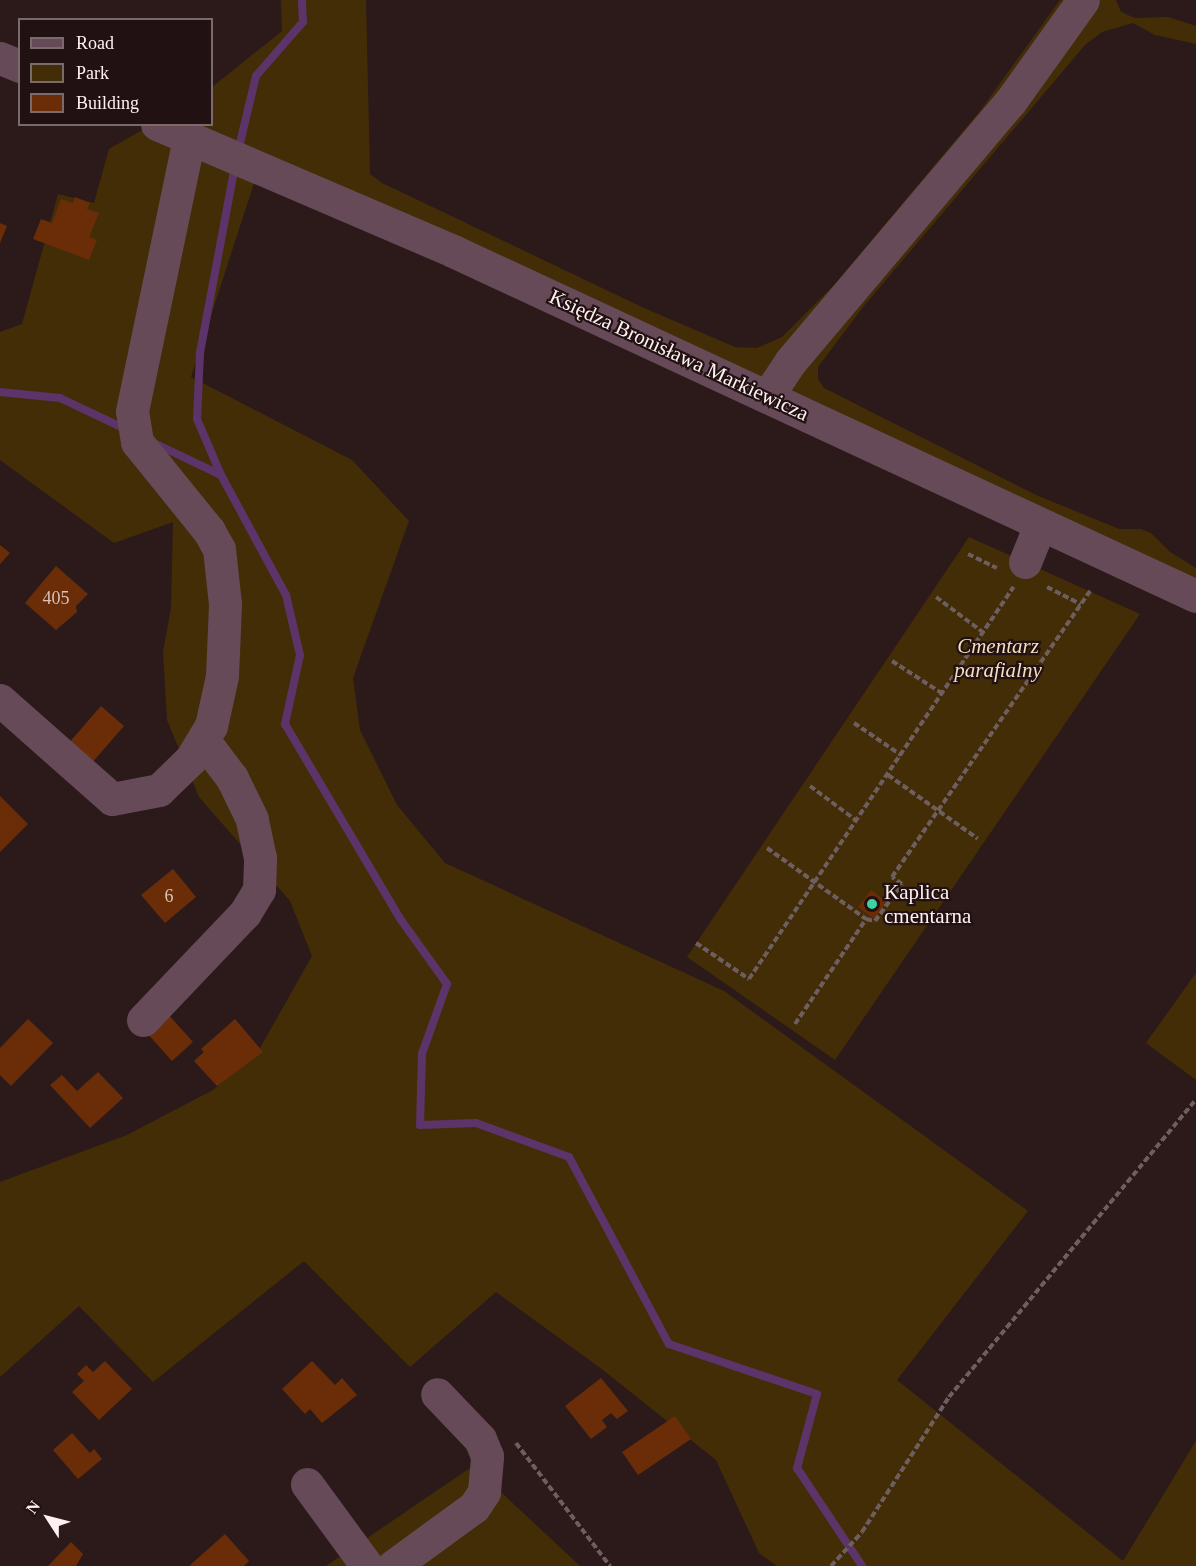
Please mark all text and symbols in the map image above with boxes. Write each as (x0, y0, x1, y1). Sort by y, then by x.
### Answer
legend (18, 18, 213, 126)
text: Road (76, 33, 114, 53)
text: Park (76, 63, 109, 83)
text: Building (76, 93, 139, 113)
street label: Księdza Bronisława Markiewicza (545, 284, 813, 426)
house number: 405 (42, 587, 70, 609)
park label: Cmentarz parafialny (954, 633, 1042, 683)
place label: Kaplica cmentarna (884, 879, 971, 929)
house number: 6 (164, 885, 174, 907)
marker: Kaplica cmentarna (865, 897, 879, 911)
north arrow (18, 1488, 78, 1548)
text: N (23, 1497, 43, 1517)

